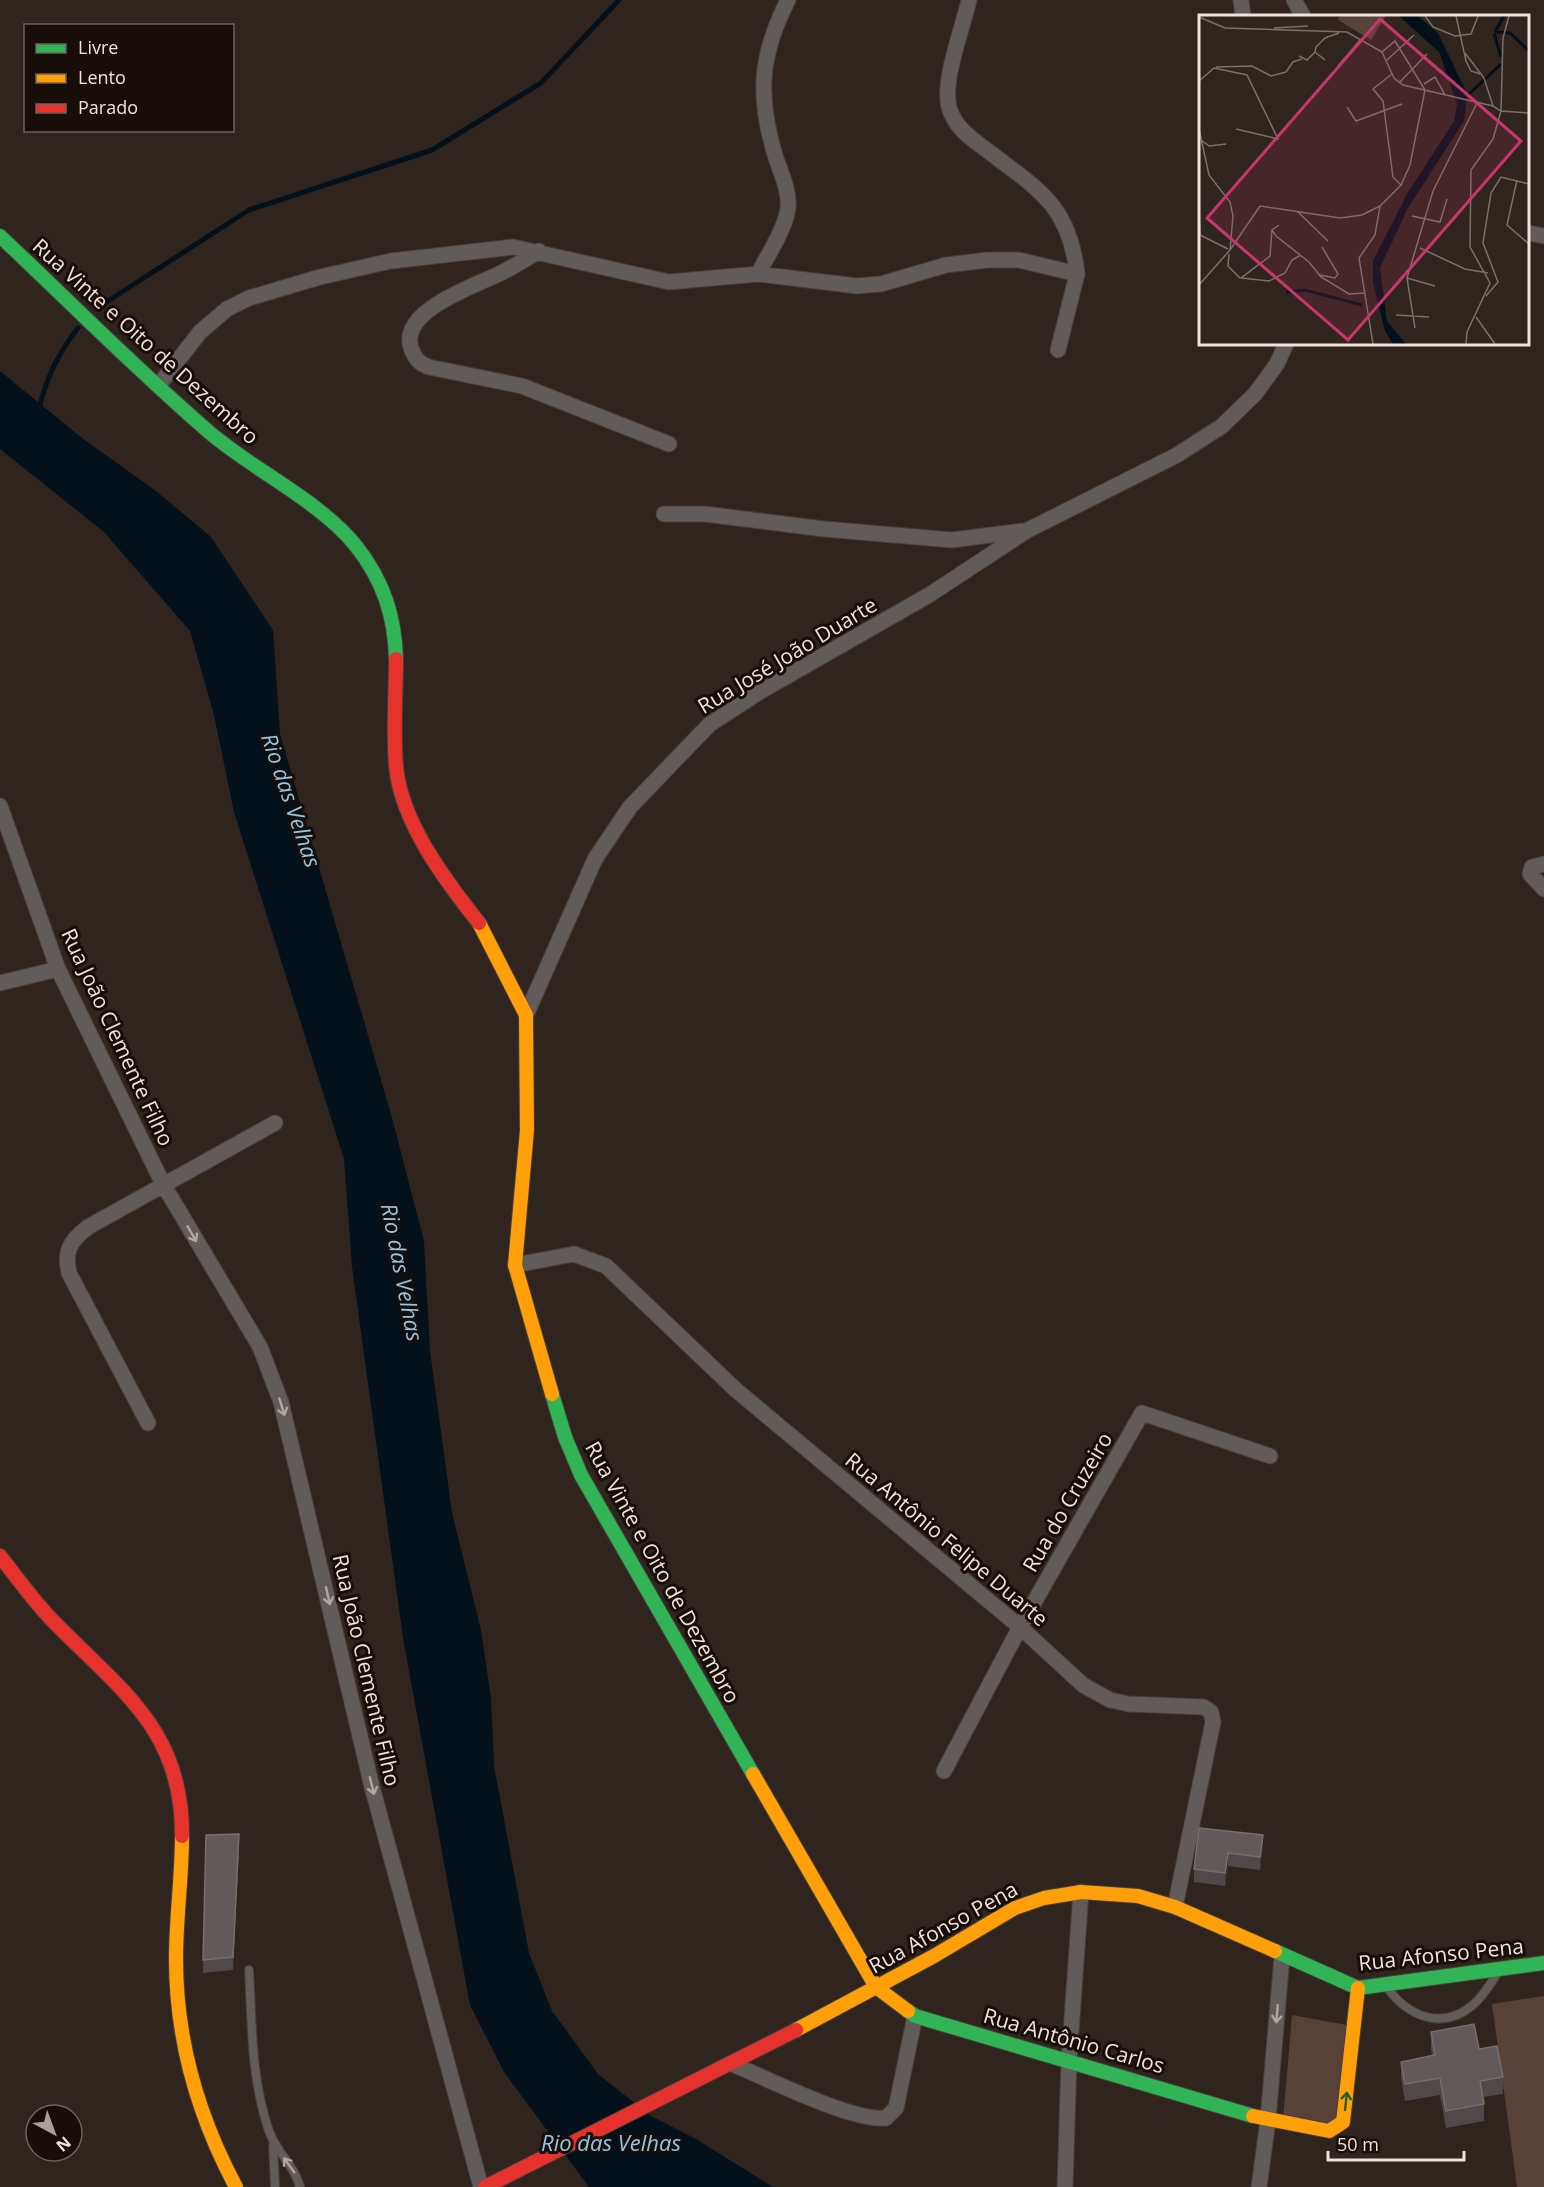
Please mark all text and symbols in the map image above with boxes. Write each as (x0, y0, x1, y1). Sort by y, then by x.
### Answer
inset map (1199, 15, 1529, 345)
legend (24, 24, 234, 132)
text: Livre (78, 35, 118, 59)
text: Lento (78, 65, 126, 89)
text: Parado (78, 95, 138, 119)
street label: Rua Vinte e Oito de Dezembro (27, 232, 265, 450)
street label: Rua José João Duarte (692, 590, 882, 720)
water label: Rio das Velhas (255, 729, 329, 871)
street label: Rua João Clemente Filho (55, 924, 181, 1150)
water label: Rio das Velhas (375, 1201, 431, 1344)
one-way arrow (187, 1226, 199, 1243)
one-way arrow (277, 1397, 288, 1416)
street label: Rua do Cruzeiro (1016, 1427, 1118, 1577)
street label: Rua Vinte e Oito de Dezembro (579, 1436, 747, 1708)
street label: Rua Antônio Felipe Duarte (840, 1446, 1054, 1632)
street label: Rua João Clemente Filho (327, 1551, 407, 1789)
one-way arrow (323, 1586, 334, 1605)
one-way arrow (367, 1776, 379, 1795)
street label: Rua Afonso Pena (864, 1875, 1022, 1979)
street label: Rua Afonso Pena (1357, 1931, 1525, 1977)
street label: Rua Antônio Carlos (980, 2001, 1168, 2079)
one-way arrow (1271, 2004, 1282, 2024)
one-way arrow (1341, 2092, 1352, 2112)
north arrow (24, 2103, 84, 2163)
scale bar (1328, 2124, 1464, 2162)
water label: Rio das Velhas (541, 2127, 681, 2157)
text: N (52, 2132, 76, 2157)
text: 50 m (1337, 2132, 1379, 2156)
one-way arrow (283, 2157, 295, 2173)

